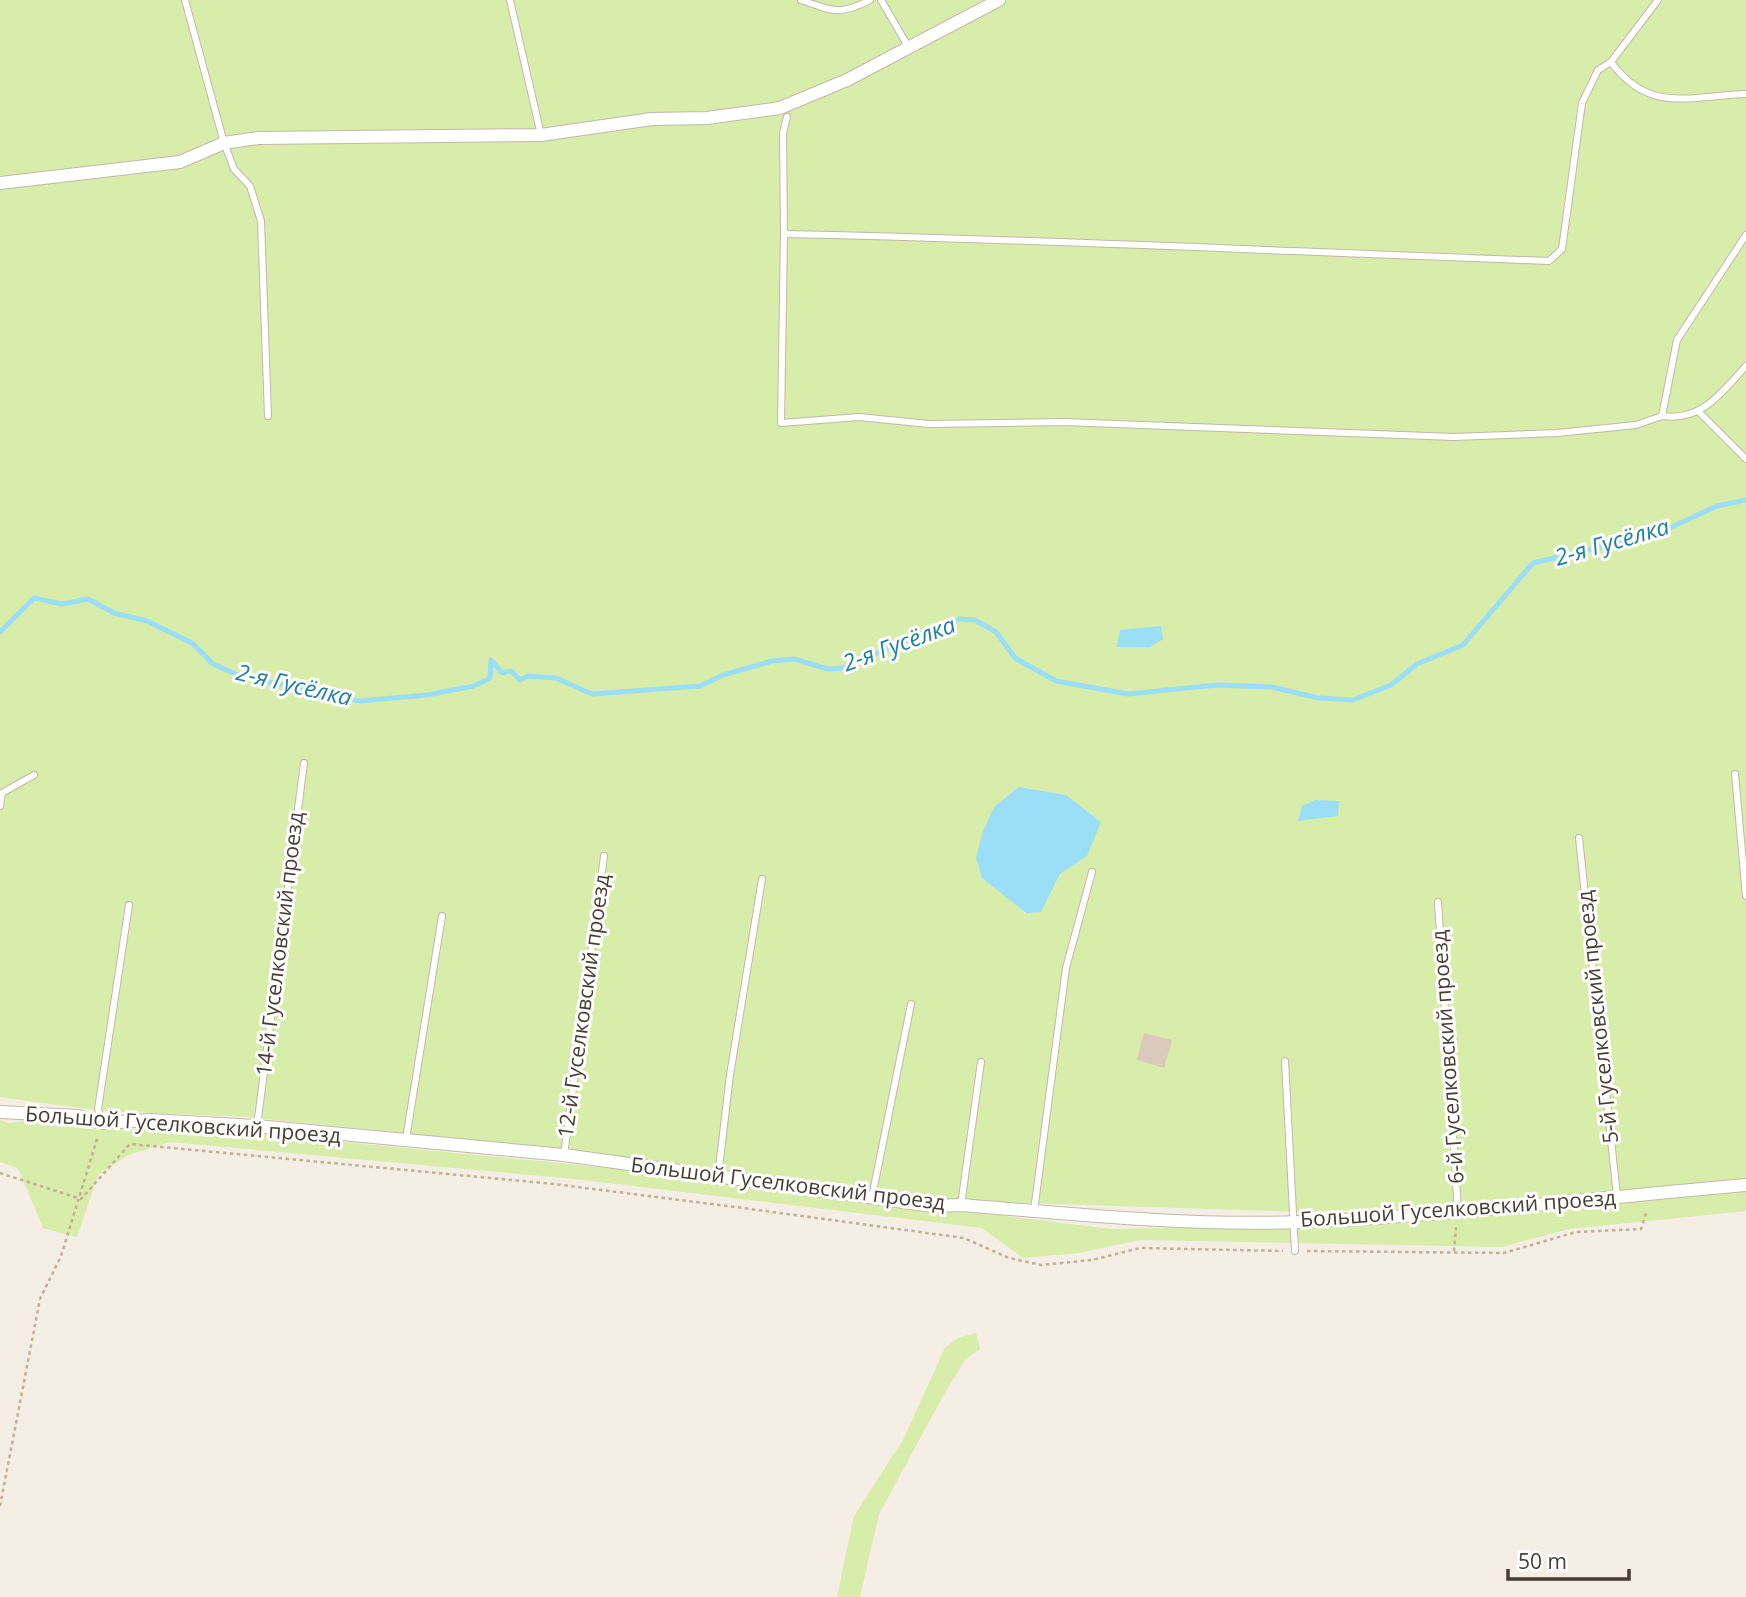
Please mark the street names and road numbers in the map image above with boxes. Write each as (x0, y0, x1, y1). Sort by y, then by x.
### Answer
street label: 14-й Гуселковский проезд (249, 810, 309, 1078)
street label: 12-й Гуселковский проезд (551, 872, 615, 1140)
street label: 5-й Гуселковский проезд (1570, 889, 1624, 1145)
street label: 6-й Гуселковский проезд (1424, 929, 1470, 1185)
street label: Большой Гуселковский проезд (24, 1099, 342, 1149)
street label: Большой Гуселковский проезд (629, 1150, 947, 1216)
street label: Большой Гуселковский проезд (1299, 1183, 1617, 1233)

